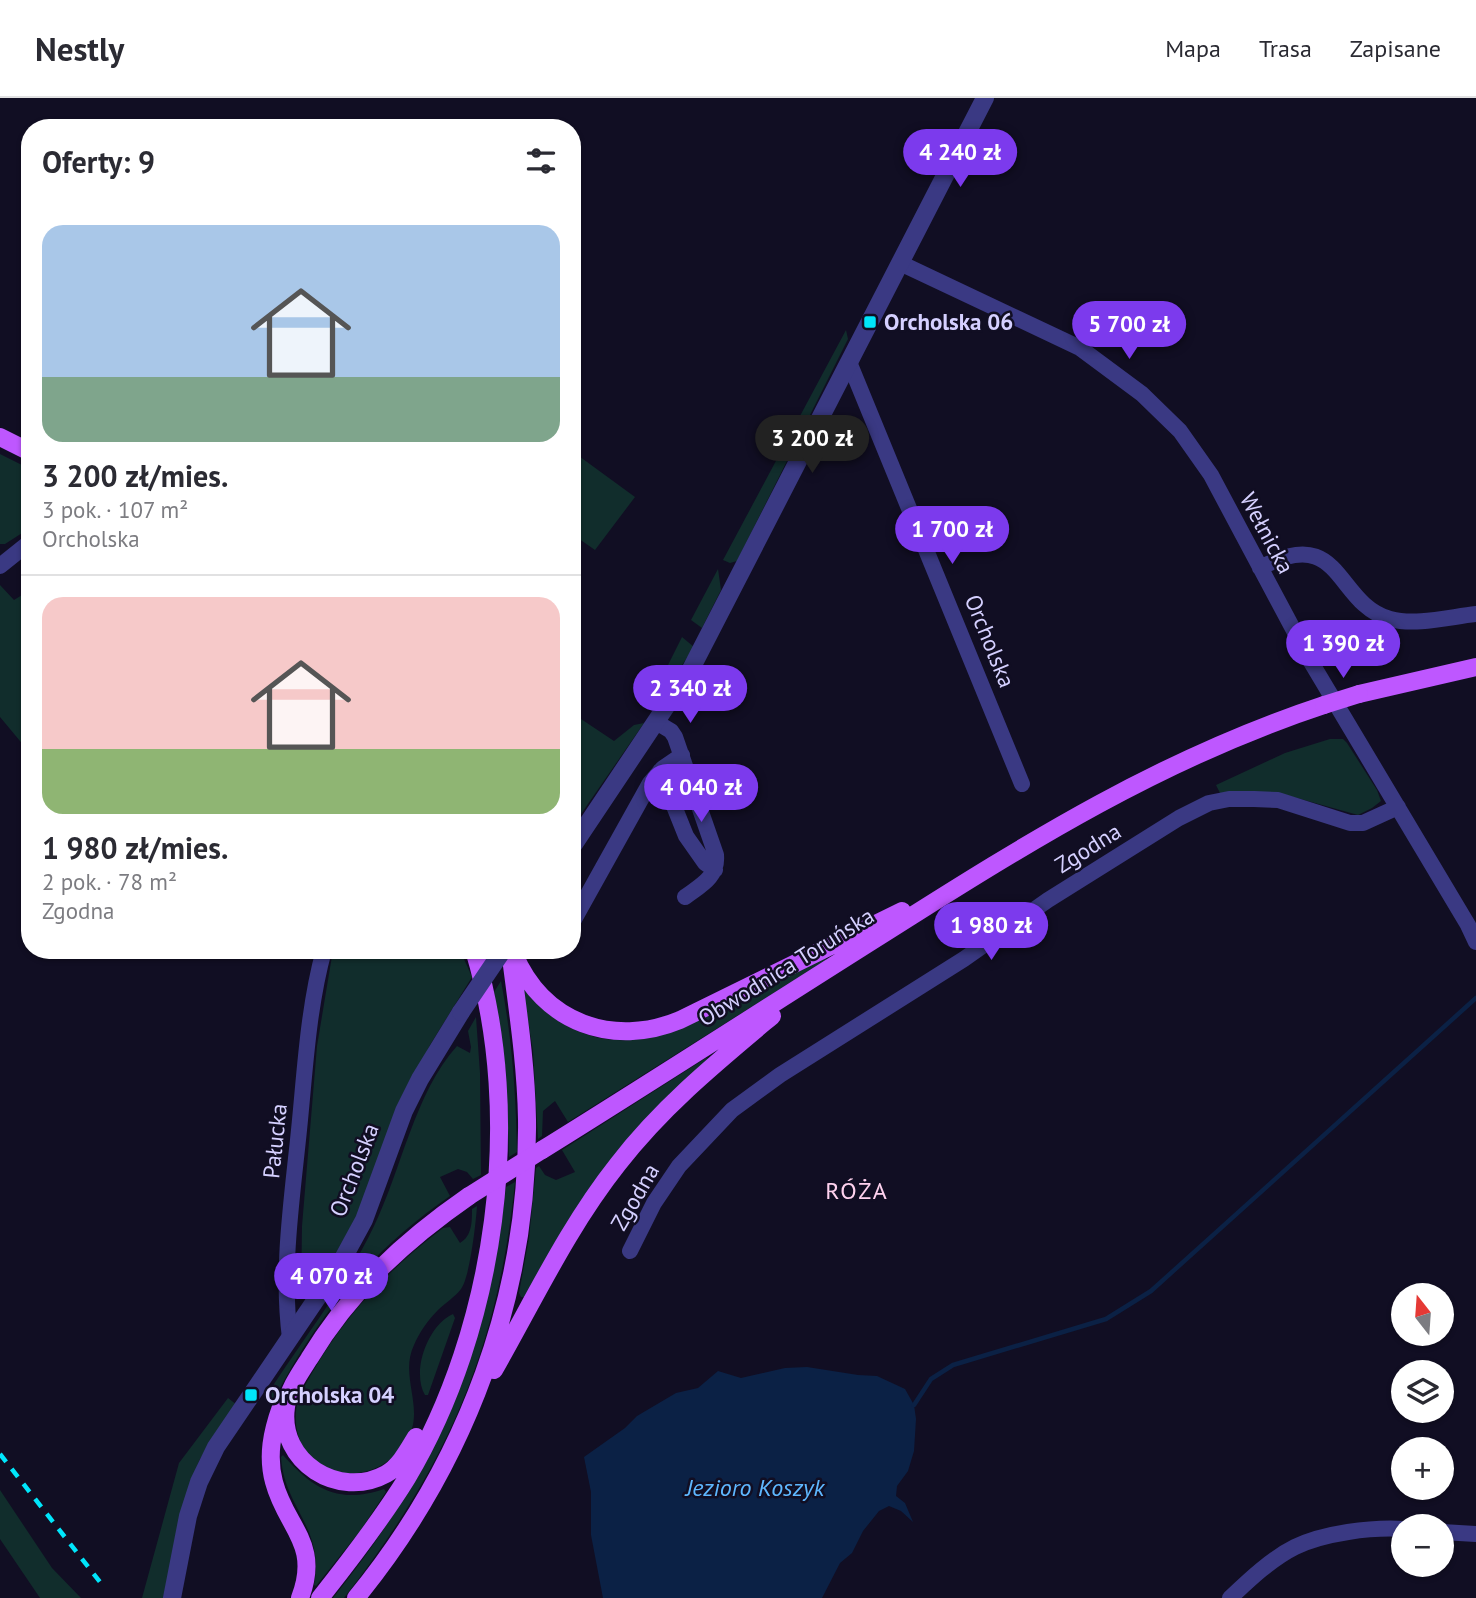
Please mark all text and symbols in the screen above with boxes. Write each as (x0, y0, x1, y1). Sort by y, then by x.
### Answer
text: Nestly (35, 27, 124, 70)
text: Mapa (1165, 33, 1221, 64)
text: Trasa (1259, 33, 1312, 64)
text: Zapisane (1350, 33, 1441, 64)
pin: 4 240 zł (888, 130, 1032, 189)
text: 4 240 zł (919, 137, 1001, 166)
text: Oferty: 9 (42, 142, 155, 181)
icon: filters (522, 142, 560, 180)
icon: home (238, 270, 364, 396)
pin: 5 700 zł (1057, 302, 1201, 361)
place label: Orcholska 06 (884, 307, 1013, 336)
text: 5 700 zł (1088, 309, 1170, 338)
marker: Orcholska 06 (862, 314, 878, 330)
pin: 3 200 zł (740, 416, 884, 475)
text: 3 200 zł (771, 423, 853, 452)
text: 3 200 zł/mies. (42, 456, 228, 495)
street label: Wełnicka (1234, 487, 1301, 578)
text: 3 pok. · 107 m² (42, 495, 188, 524)
pin: 1 700 zł (880, 506, 1024, 566)
text: 1 700 zł (911, 514, 993, 543)
text: Orcholska (42, 524, 140, 553)
street label: Orcholska (959, 590, 1022, 692)
pin: 1 390 zł (1271, 620, 1415, 680)
text: 1 390 zł (1302, 628, 1384, 657)
icon: home (238, 642, 364, 768)
pin: 2 340 zł (618, 666, 762, 725)
text: 2 340 zł (649, 673, 731, 702)
pin: 4 040 zł (629, 764, 773, 824)
text: 4 040 zł (660, 772, 742, 801)
street label: Zgodna (1049, 816, 1126, 879)
text: 1 980 zł/mies. (42, 828, 228, 867)
text: 2 pok. · 78 m² (42, 867, 177, 896)
text: Zgodna (42, 896, 114, 925)
street label: Obwodnica Toruńska (692, 901, 879, 1032)
pin: 1 980 zł (919, 902, 1063, 962)
text: 1 980 zł (950, 910, 1032, 939)
street label: Pałucka (256, 1102, 293, 1180)
street label: Orcholska (322, 1119, 385, 1221)
street label: Zgodna (604, 1158, 665, 1235)
district label: RÓŻA (825, 1175, 889, 1206)
pin: 4 070 zł (259, 1254, 403, 1313)
text: 4 070 zł (290, 1261, 372, 1290)
north arrow (1391, 1283, 1454, 1346)
map controls (1391, 1283, 1454, 1577)
button: layers (1391, 1360, 1454, 1423)
place label: Orcholska 04 (265, 1380, 394, 1409)
marker: Orcholska 04 (243, 1387, 259, 1403)
button: + (1391, 1437, 1454, 1500)
water label: Jezioro Koszyk (684, 1472, 826, 1503)
button: − (1391, 1514, 1454, 1577)

